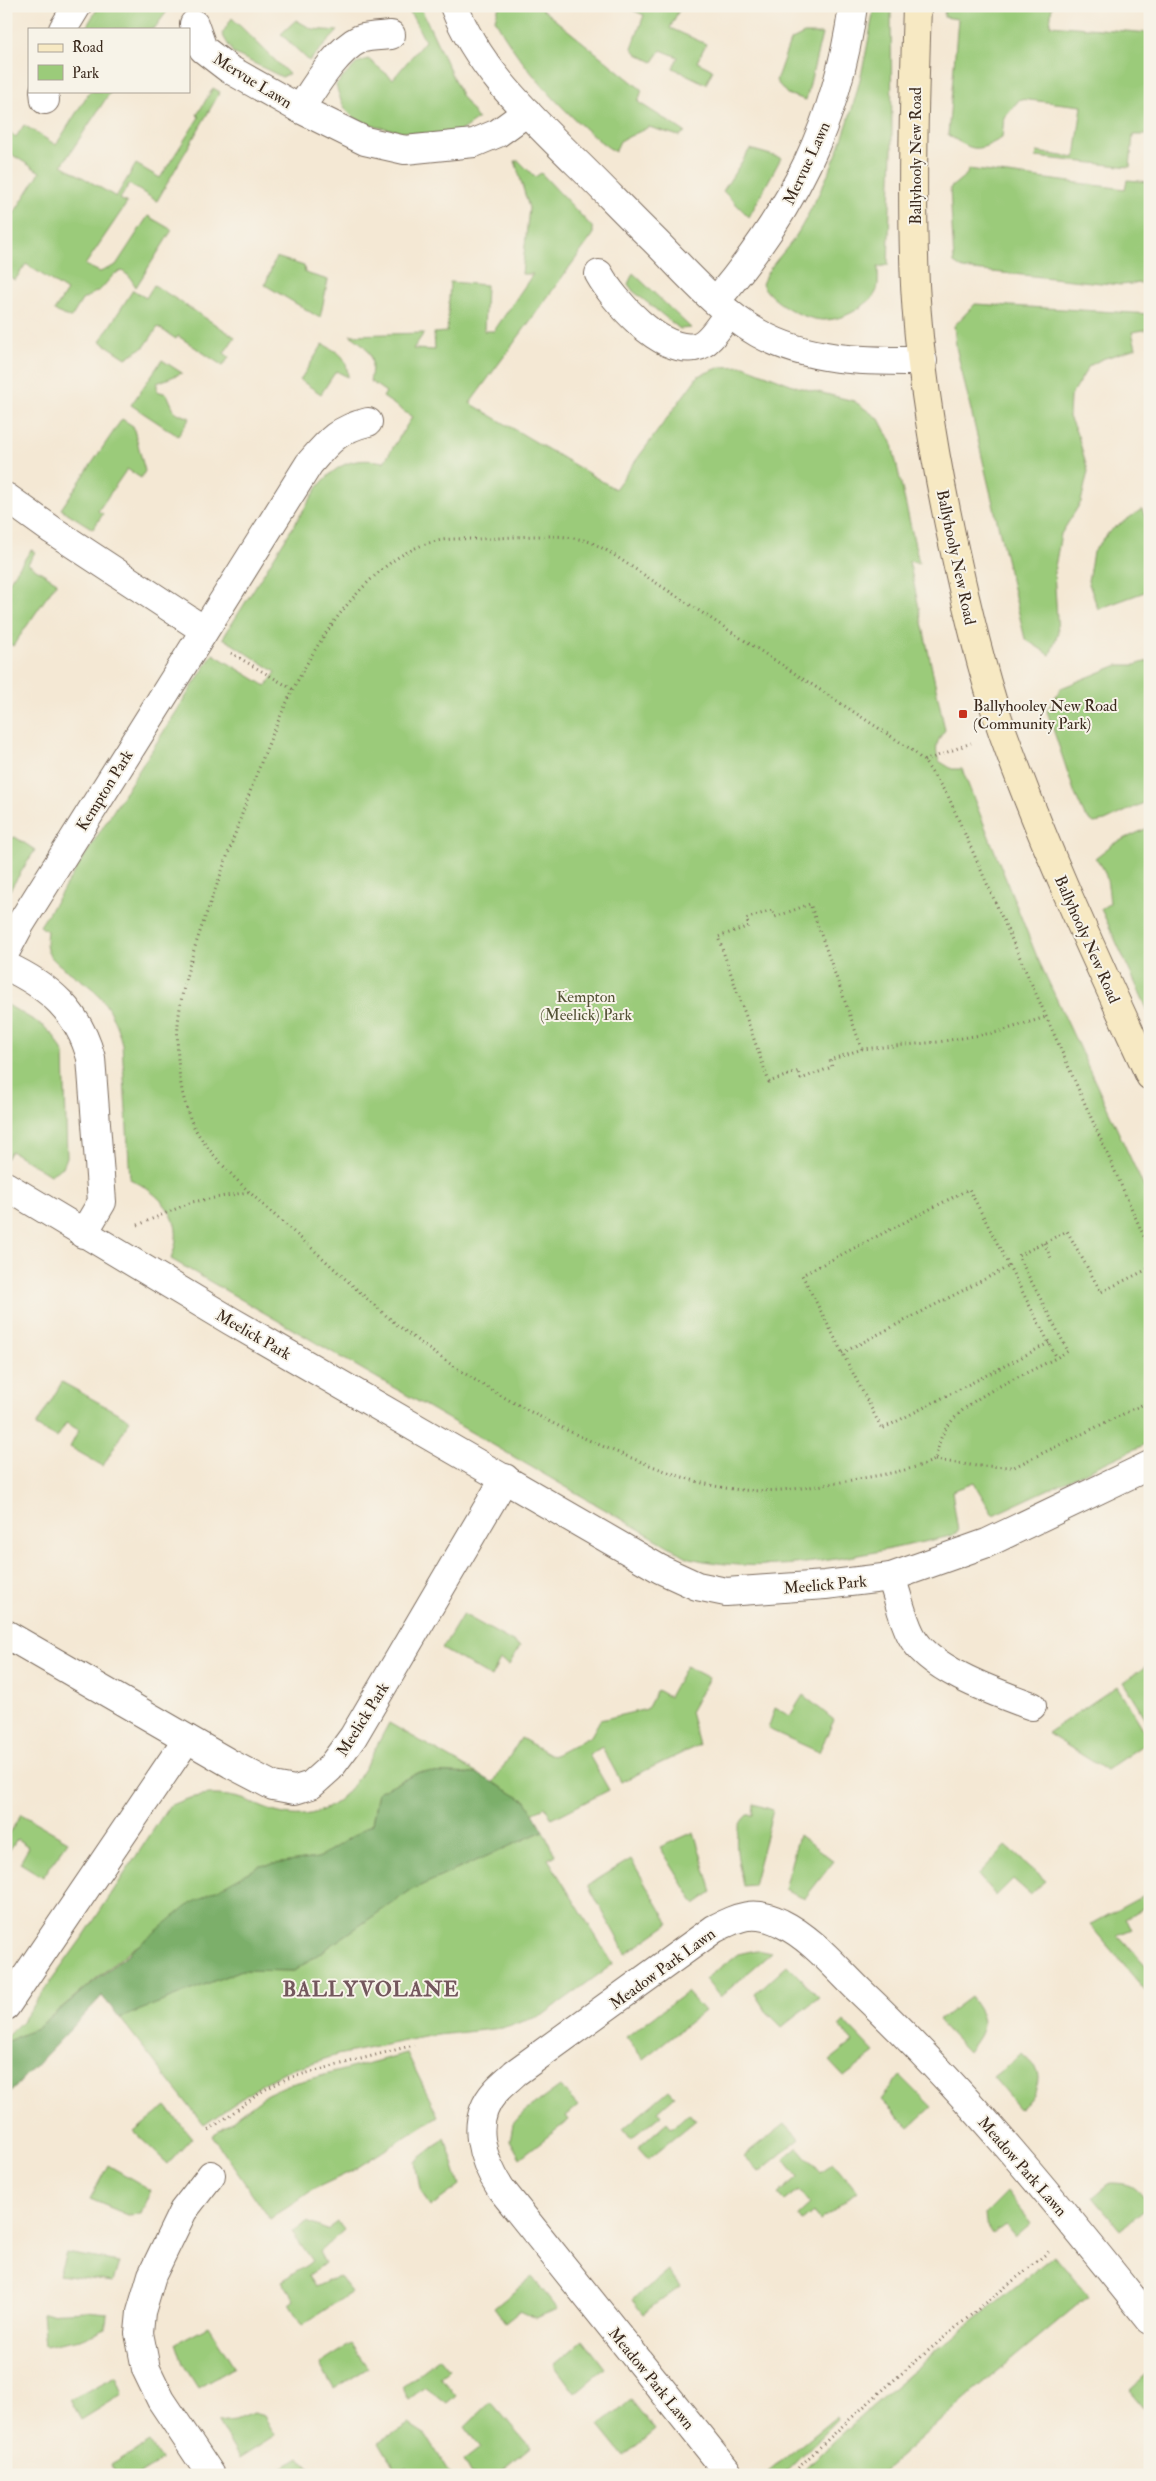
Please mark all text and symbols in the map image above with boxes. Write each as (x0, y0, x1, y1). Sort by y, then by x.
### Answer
legend (28, 28, 190, 92)
text: Road (72, 38, 104, 57)
street label: Mervue Lawn (209, 49, 296, 113)
text: Park (72, 64, 99, 83)
street label: Ballyhooly New Road (906, 87, 926, 225)
street label: Mervue Lawn (779, 119, 835, 208)
street label: Ballyhooly New Road (932, 488, 980, 627)
place label: Ballyhooley New Road (Community Park) (973, 696, 1118, 734)
marker: Ballyhooley New Road (Community Park) (957, 708, 969, 720)
street label: Kempton Park (72, 746, 139, 835)
street label: Ballyhooly New Road (1050, 872, 1124, 1006)
park label: Kempton (Meelick) Park (540, 987, 632, 1025)
street label: Meelick Park (212, 1305, 295, 1365)
street label: Meelick Park (783, 1571, 868, 1599)
street label: Meelick Park (332, 1679, 394, 1760)
street label: Meadow Park Lawn (606, 1924, 719, 2014)
district label: BALLYVOLANE (283, 1976, 459, 2003)
street label: Meadow Park Lawn (973, 2113, 1071, 2221)
street label: Meadow Park Lawn (604, 2323, 699, 2434)

